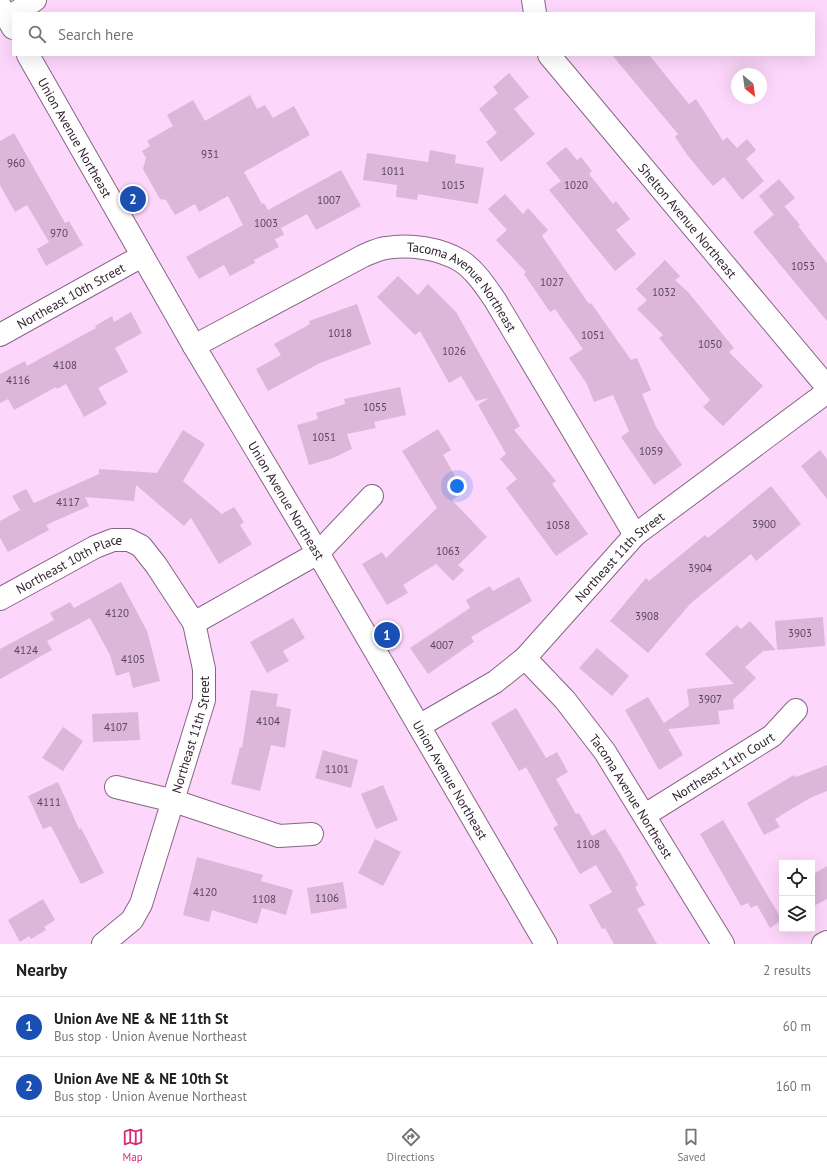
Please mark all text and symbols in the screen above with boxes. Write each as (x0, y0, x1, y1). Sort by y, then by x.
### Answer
search box (12, 12, 815, 56)
icon: search (26, 23, 48, 45)
text: Search here (58, 25, 134, 44)
north arrow (731, 68, 767, 104)
street label: Union Avenue Northeast (34, 74, 116, 201)
house number: 931 (201, 147, 219, 161)
house number: 960 (7, 156, 25, 170)
street label: Shelton Avenue Northeast (635, 160, 741, 282)
house number: 1011 (381, 164, 405, 178)
house number: 1015 (441, 178, 465, 192)
house number: 1020 (564, 178, 588, 192)
pin: 2 (120, 184, 146, 214)
house number: 1007 (317, 193, 341, 207)
house number: 1003 (254, 216, 278, 230)
house number: 970 (50, 226, 68, 240)
street label: Tacoma Avenue Northeast (407, 238, 521, 335)
street label: Northeast 10th Street (14, 258, 128, 332)
house number: 1053 (791, 259, 815, 273)
house number: 1027 (540, 275, 564, 289)
house number: 1032 (652, 285, 676, 299)
house number: 1018 (328, 326, 352, 340)
house number: 1051 (581, 328, 605, 342)
house number: 1050 (698, 337, 722, 351)
house number: 1026 (442, 344, 466, 358)
house number: 4108 (53, 358, 77, 372)
house number: 4116 (6, 373, 30, 387)
house number: 1055 (363, 400, 387, 414)
house number: 1051 (312, 430, 336, 444)
street label: Union Avenue Northeast (244, 438, 329, 563)
house number: 1059 (639, 444, 663, 458)
your location (447, 476, 467, 496)
house number: 4117 (56, 495, 80, 509)
street label: Northeast 11th Street (571, 507, 668, 605)
house number: 3900 (752, 517, 776, 531)
house number: 1058 (546, 518, 570, 532)
street label: Northeast 10th Place (13, 531, 122, 597)
house number: 1063 (436, 544, 460, 558)
house number: 3904 (688, 561, 712, 575)
house number: 4120 (105, 606, 129, 620)
house number: 3908 (635, 609, 659, 623)
pin: 1 (374, 620, 400, 650)
house number: 3903 (788, 626, 812, 640)
house number: 4007 (430, 638, 454, 652)
house number: 4124 (14, 643, 38, 657)
house number: 4105 (121, 652, 145, 666)
street label: Northeast 11th Street (167, 675, 213, 795)
house number: 3907 (698, 692, 722, 706)
house number: 4104 (256, 714, 280, 728)
street label: Union Avenue Northeast (409, 717, 492, 843)
house number: 4107 (104, 720, 128, 734)
street label: Northeast 11th Court (669, 728, 778, 805)
street label: Tacoma Avenue Northeast (586, 730, 677, 862)
house number: 1101 (325, 762, 349, 776)
house number: 4111 (37, 795, 61, 809)
house number: 1108 (576, 837, 600, 851)
map controls (779, 860, 815, 932)
button: locate (779, 860, 815, 896)
house number: 4120 (193, 885, 217, 899)
house number: 1106 (315, 891, 339, 905)
house number: 1108 (252, 892, 276, 906)
button: layers (779, 896, 815, 932)
text: Nearby (16, 959, 67, 981)
text: 2 results (763, 962, 811, 979)
text: Union Ave NE & NE 11th St (54, 1009, 228, 1028)
text: 1 (25, 1018, 33, 1035)
text: 60 m (783, 1018, 811, 1035)
text: Bus stop · Union Avenue Northeast (54, 1028, 247, 1045)
text: Union Ave NE & NE 10th St (54, 1069, 228, 1088)
text: 2 (25, 1078, 33, 1095)
text: 160 m (776, 1078, 811, 1095)
text: Bus stop · Union Avenue Northeast (54, 1088, 247, 1105)
tab: Map (122, 1126, 144, 1164)
tab: Directions (387, 1126, 434, 1164)
tab: Saved (677, 1126, 705, 1164)

